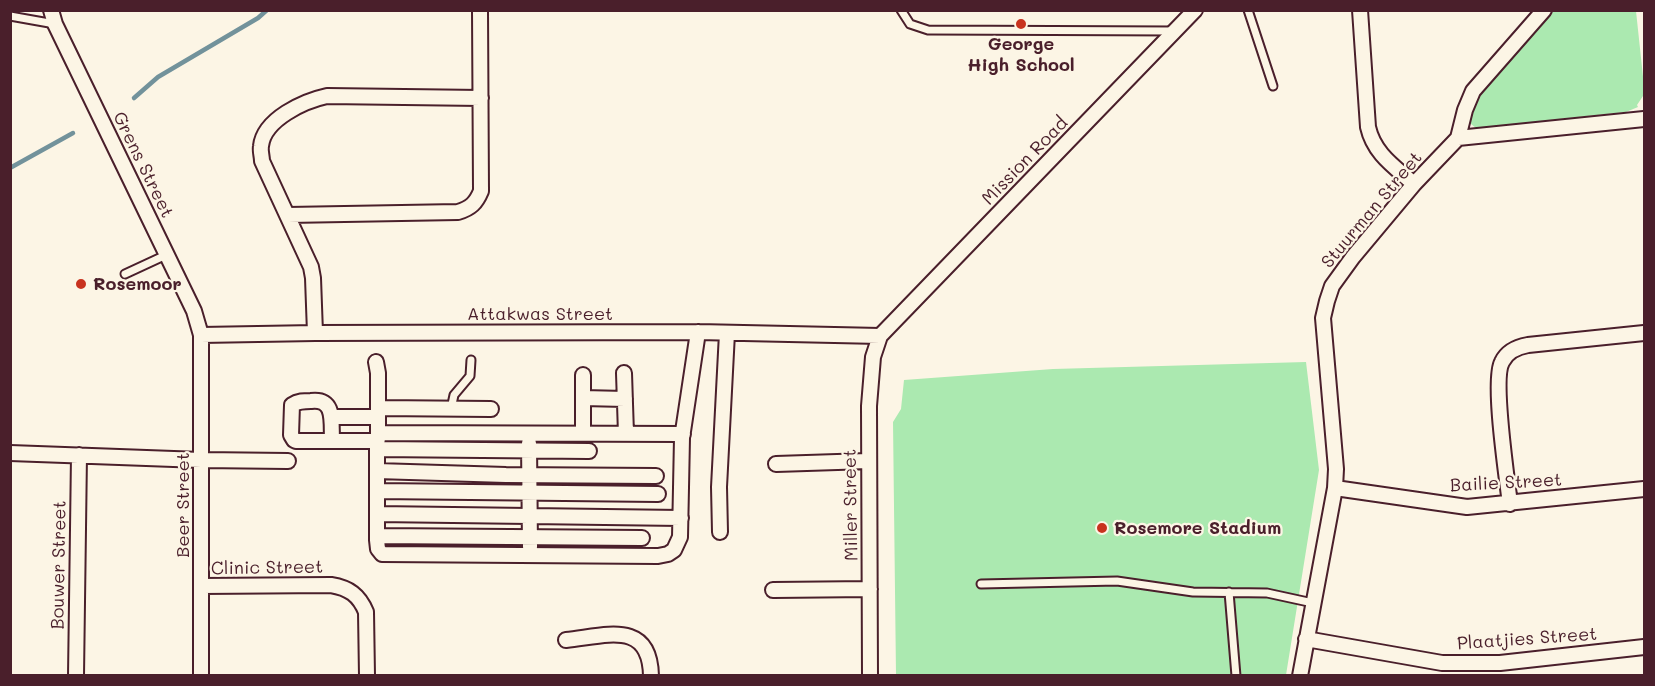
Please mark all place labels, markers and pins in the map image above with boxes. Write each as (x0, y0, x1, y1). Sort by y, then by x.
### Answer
marker: George High School (1014, 17, 1028, 31)
place label: George High School (967, 33, 1075, 76)
place label: Rosemoor (93, 273, 182, 295)
marker: Rosemoor (74, 277, 88, 291)
place label: Rosemore Stadium (1114, 517, 1281, 539)
marker: Rosemore Stadium (1095, 521, 1109, 535)

